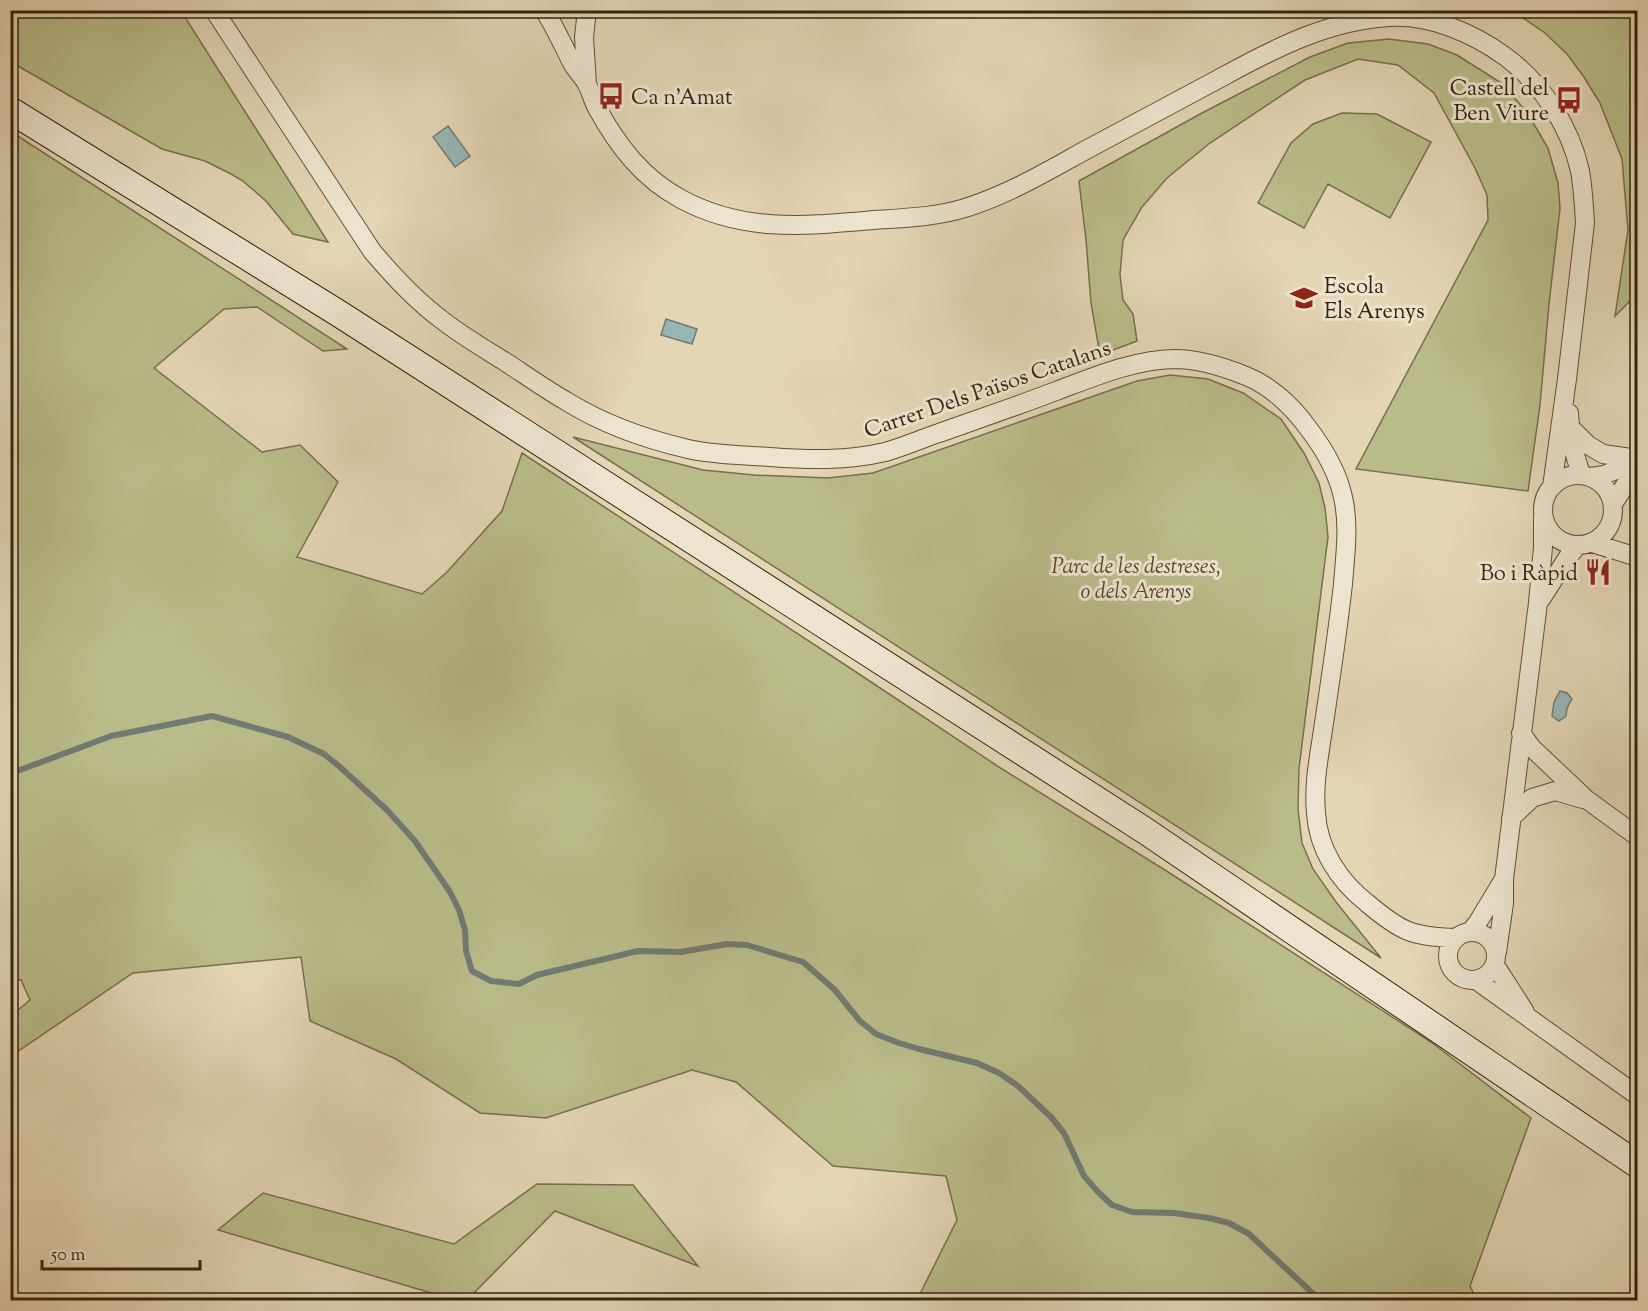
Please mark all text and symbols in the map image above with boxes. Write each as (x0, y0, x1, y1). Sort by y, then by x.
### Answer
place label: Castell del Ben Viure (1450, 74, 1549, 131)
bus stop icon: Ca n'Amat (596, 81, 626, 111)
place label: Ca n'Amat (631, 83, 733, 115)
bus stop icon: Castell del Ben Viure (1554, 85, 1584, 115)
place label: Escola Els Arenys (1324, 272, 1425, 329)
school or university icon: Escola Els Arenys (1289, 283, 1319, 313)
street label: Carrer Dels Països Catalans (860, 333, 1116, 448)
park label: Parc de les destreses, o dels Arenys (1052, 552, 1220, 609)
restaurant icon: Bo i Ràpid (1583, 557, 1613, 587)
place label: Bo i Ràpid (1480, 559, 1578, 591)
scale bar (42, 1233, 200, 1271)
text: 50 m (50, 1243, 86, 1269)

